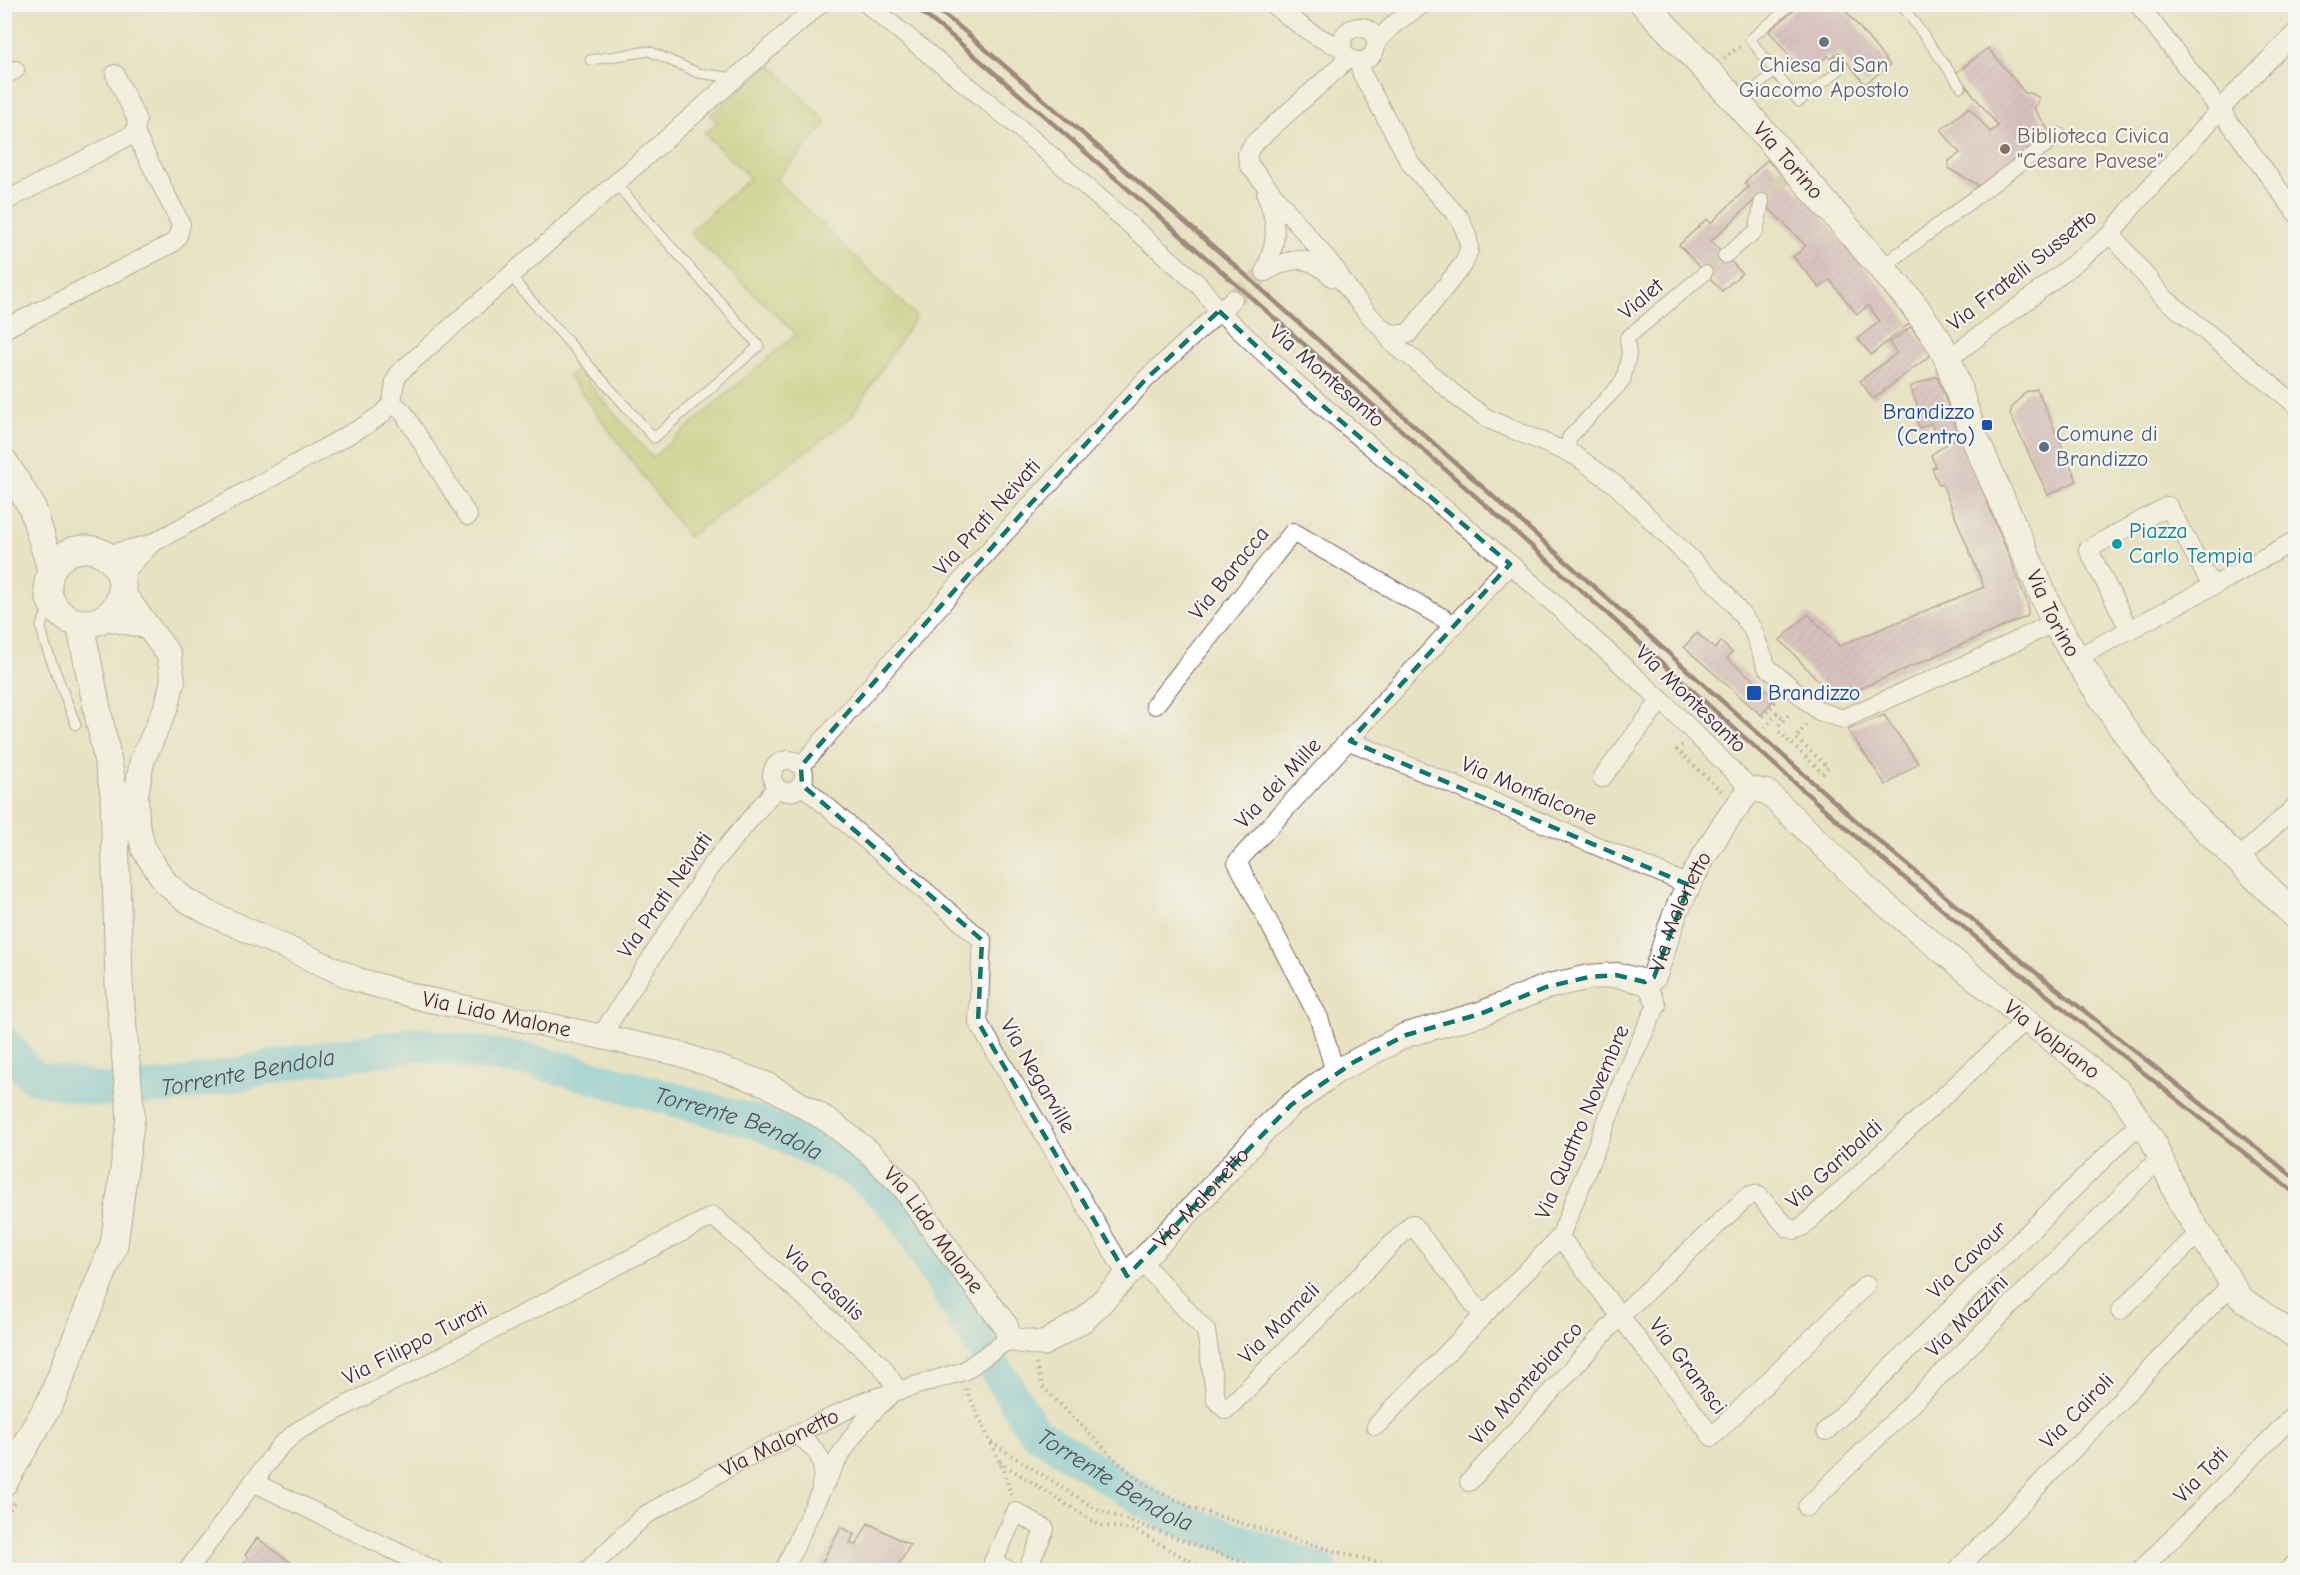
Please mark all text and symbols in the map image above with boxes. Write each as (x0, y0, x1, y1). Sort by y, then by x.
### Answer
marker: Chiesa di San Giacomo Apostolo (1817, 35, 1831, 49)
place label: Chiesa di San Giacomo Apostolo (1739, 52, 1909, 103)
street label: Via Torino (1747, 117, 1829, 205)
place label: Biblioteca Civica "Cesare Pavese" (2017, 123, 2169, 174)
marker: Biblioteca Civica "Cesare Pavese" (1998, 142, 2012, 156)
street label: Via Fratelli Sussetto (1942, 204, 2102, 336)
street label: Vialet (1613, 272, 1669, 325)
street label: Via Montesanto (1264, 319, 1390, 433)
place label: Brandizzo (Centro) (1883, 399, 1975, 450)
marker: Brandizzo (Centro) (1980, 418, 1994, 432)
place label: Comune di Brandizzo (2056, 421, 2158, 472)
marker: Comune di Brandizzo (2037, 440, 2051, 454)
street label: Via Prati Neivati (928, 453, 1046, 581)
place label: Piazza Carlo Tempia (2129, 518, 2253, 569)
street label: Via Baracca (1183, 521, 1275, 625)
marker: Piazza Carlo Tempia (2110, 537, 2124, 551)
street label: Via Torino (2021, 566, 2086, 662)
street label: Via Montesanto (1630, 640, 1752, 758)
place label: Brandizzo (1768, 680, 1860, 706)
marker: Brandizzo (1745, 684, 1763, 702)
street label: Via dei Mille (1229, 732, 1327, 834)
street label: Via Monfalcone (1457, 751, 1601, 831)
street label: Via Prati Neivati (612, 827, 718, 963)
street label: Via Malonetto (1644, 847, 1717, 976)
street label: Via Lido Malone (420, 986, 573, 1043)
street label: Via Volpiano (1999, 994, 2105, 1085)
street label: Via Negarville (995, 1014, 1081, 1138)
street label: Via Quattro Novembre (1529, 1021, 1635, 1223)
water label: Torrente Bendola (160, 1043, 337, 1101)
water label: Torrente Bendola (651, 1081, 827, 1166)
street label: Via Garibaldi (1780, 1114, 1888, 1214)
street label: Via Malonetto (1148, 1142, 1255, 1253)
street label: Via Lido Malone (878, 1161, 989, 1299)
street label: Via Cavour (1922, 1215, 2012, 1304)
street label: Via Casalis (778, 1240, 870, 1326)
street label: Via Mazzini (1920, 1269, 2014, 1363)
street label: Via Mameli (1233, 1277, 1325, 1369)
street label: Via Filippo Turati (338, 1295, 492, 1391)
street label: Via Gramsci (1643, 1313, 1733, 1419)
street label: Via Montebianco (1464, 1316, 1588, 1450)
street label: Via Cairoli (2035, 1368, 2119, 1454)
street label: Via Malonetto (716, 1403, 843, 1483)
water label: Torrente Bendola (1032, 1423, 1196, 1537)
street label: Via Toti (2168, 1442, 2234, 1508)

